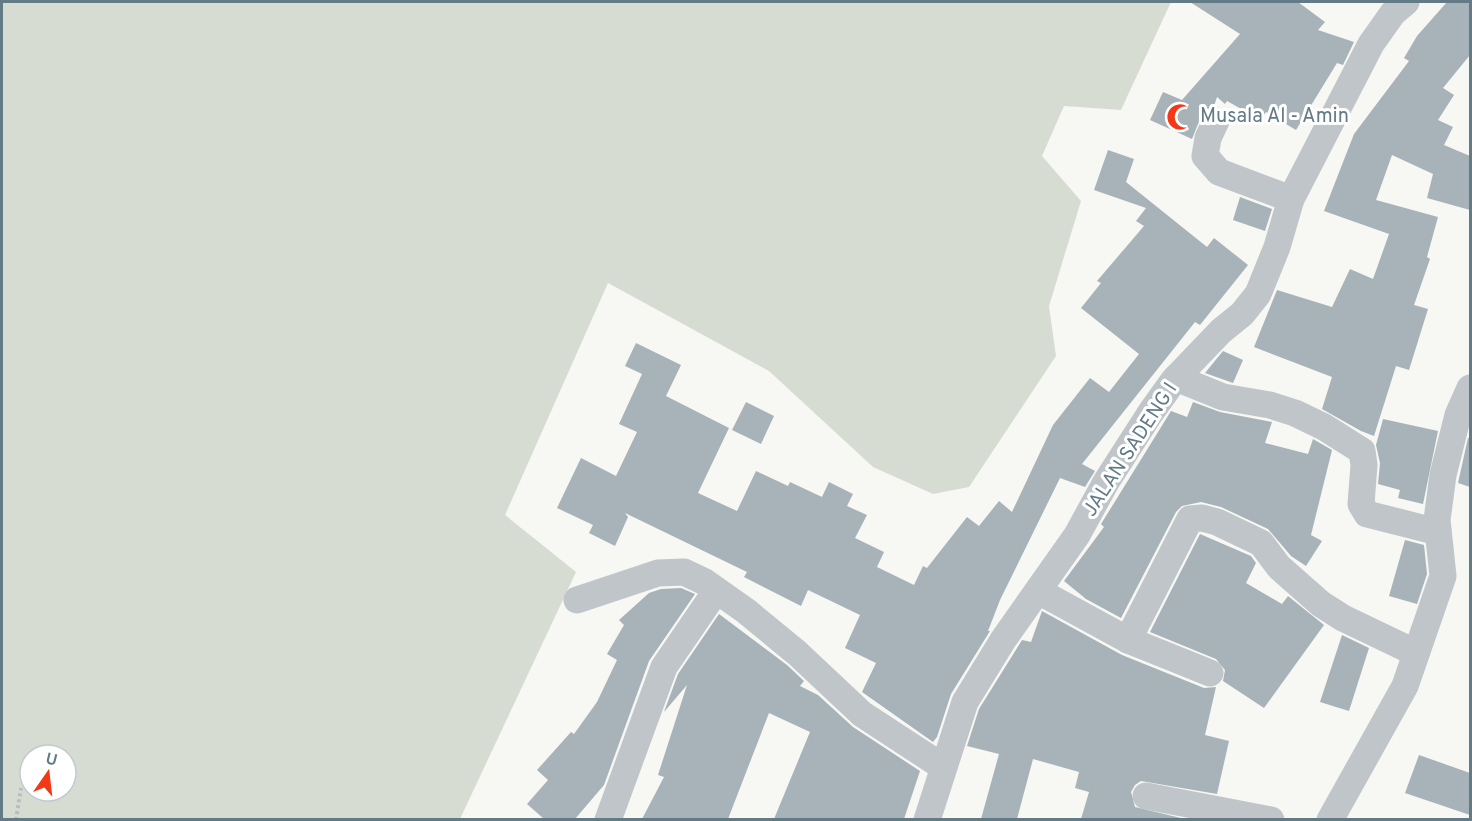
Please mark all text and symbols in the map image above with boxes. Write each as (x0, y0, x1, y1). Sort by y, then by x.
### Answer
mosque icon: Musala Al - Amin (1165, 102, 1195, 132)
place label: Musala Al - Amin (1200, 104, 1349, 130)
street label: JALAN SADENG I (1078, 378, 1184, 522)
north arrow (18, 743, 78, 803)
text: U (43, 749, 59, 771)

